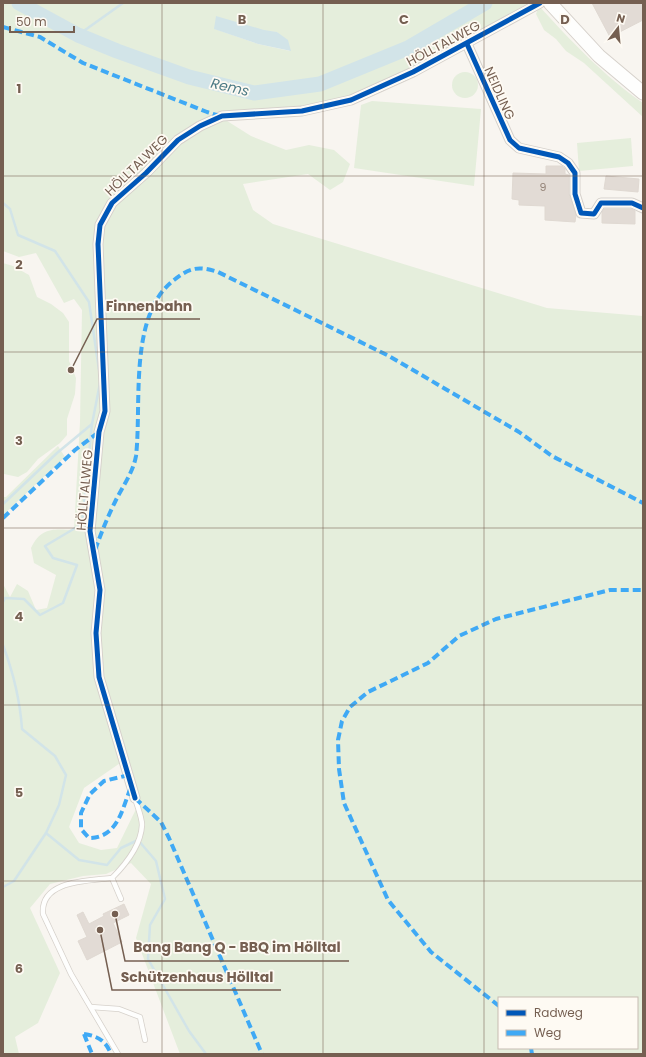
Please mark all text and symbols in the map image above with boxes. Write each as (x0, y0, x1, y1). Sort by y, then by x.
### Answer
scale bar (10, 8, 74, 34)
north arrow (598, 8, 638, 48)
text: B (238, 10, 247, 29)
text: C (399, 10, 409, 29)
text: D (560, 10, 570, 29)
text: N (615, 10, 627, 27)
text: 50 m (16, 13, 47, 30)
street label: HÖLLTALWEG (403, 16, 484, 71)
street label: NEIDLING (479, 64, 520, 123)
water label: Rems (209, 73, 251, 101)
text: 1 (17, 79, 21, 98)
street label: HÖLLTALWEG (100, 130, 172, 200)
house number: 9 (540, 179, 547, 195)
text: 2 (15, 255, 23, 274)
callout: Finnenbahn (97, 293, 200, 319)
text: Finnenbahn (106, 296, 192, 316)
text: 3 (15, 431, 23, 450)
street label: HÖLLTALWEG (71, 449, 98, 531)
text: 4 (15, 607, 24, 626)
text: 5 (15, 783, 23, 802)
callout: Bang Bang Q - BBQ im Hölltal (125, 935, 349, 961)
text: Bang Bang Q - BBQ im Hölltal (133, 937, 341, 957)
text: 6 (15, 959, 23, 978)
callout: Schützenhaus Hölltal (112, 964, 281, 990)
text: Schützenhaus Hölltal (121, 967, 273, 987)
legend (498, 997, 638, 1049)
text: Radweg (534, 1004, 583, 1021)
text: Weg (534, 1024, 561, 1041)

